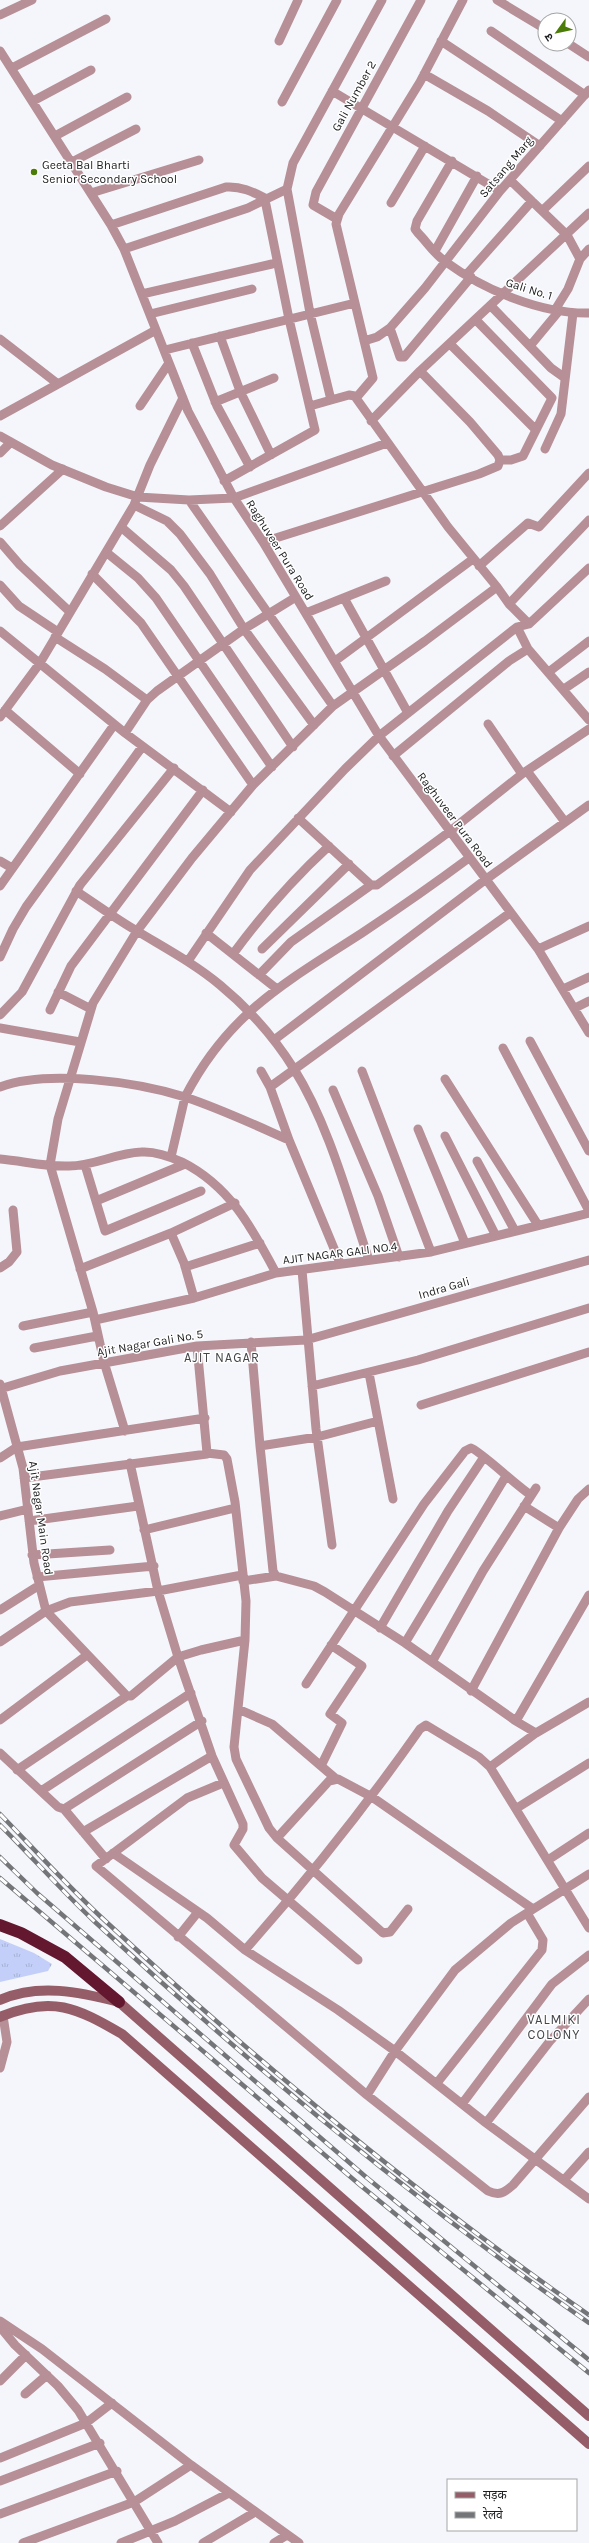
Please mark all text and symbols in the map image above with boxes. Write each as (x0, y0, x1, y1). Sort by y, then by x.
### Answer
north arrow (537, 12, 577, 52)
text: उ (542, 30, 556, 43)
street label: Gali Number 2 (329, 58, 379, 134)
street label: Satsang Marg (476, 133, 536, 201)
place label: Geeta Bal Bharti Senior Secondary School (42, 158, 177, 186)
marker: Geeta Bal Bharti Senior Secondary School (29, 167, 39, 177)
street label: Gali No. 1 (504, 275, 554, 303)
street label: Raghuveer Pura Road (243, 497, 317, 603)
street label: Raghuveer Pura Road (414, 769, 496, 871)
street label: AJIT NAGAR GALI NO.4 (282, 1239, 398, 1267)
street label: Indra Gali (417, 1274, 471, 1302)
street label: Ajit Nagar Gali No. 5 (96, 1327, 204, 1359)
district label: AJIT NAGAR (184, 1350, 260, 1365)
street label: Ajit Nagar Main Road (26, 1460, 56, 1576)
district label: VALMIKI COLONY (527, 2012, 581, 2042)
legend (447, 2479, 577, 2531)
text: सड़क (483, 2488, 508, 2502)
text: रेलवे (483, 2507, 503, 2522)

